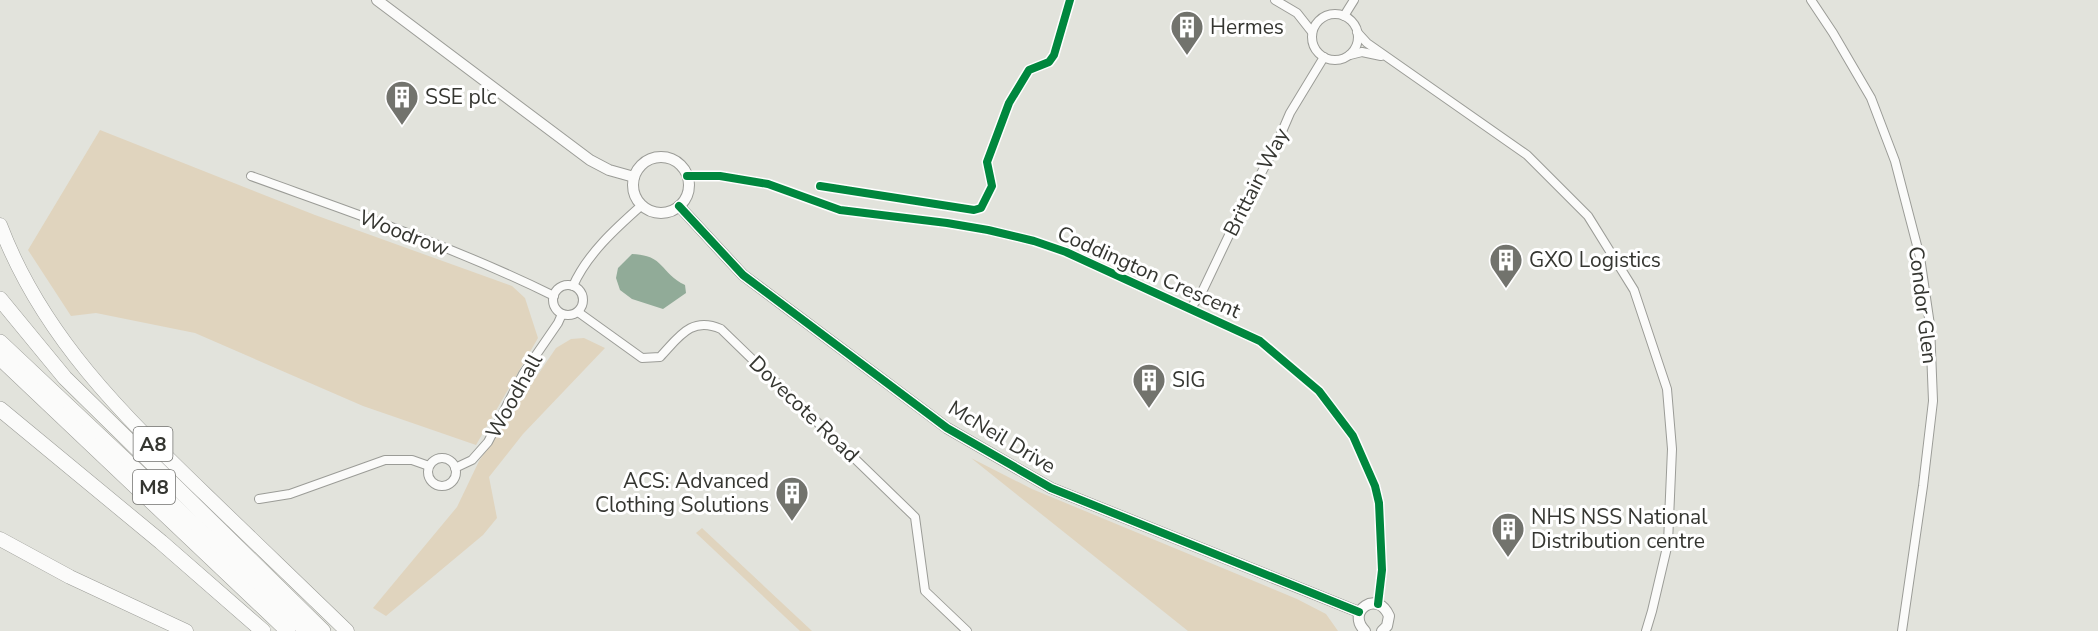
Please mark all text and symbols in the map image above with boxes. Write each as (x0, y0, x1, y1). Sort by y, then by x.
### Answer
building icon: Hermes (1169, 9, 1205, 56)
place label: Hermes (1210, 13, 1284, 41)
building icon: SSE plc (384, 79, 420, 126)
place label: SSE plc (425, 83, 497, 111)
street label: Brittain Way (1217, 123, 1295, 241)
street label: Woodrow (355, 203, 453, 263)
street label: Coddington Crescent (1053, 219, 1246, 325)
building icon: GXO Logistics (1488, 242, 1524, 289)
street label: Condor Glen (1902, 245, 1944, 365)
place label: GXO Logistics (1529, 246, 1661, 274)
street label: Woodhall (479, 348, 549, 443)
street label: Dovecote Road (743, 349, 865, 469)
building icon: SIG (1131, 362, 1167, 409)
place label: SIG (1172, 366, 1206, 394)
street label: McNeil Drive (943, 394, 1061, 480)
road number: A8 (134, 427, 172, 461)
place label: ACS: Advanced Clothing Solutions (595, 467, 769, 519)
road number: M8 (133, 470, 175, 504)
building icon: ACS: Advanced Clothing Solutions (774, 475, 810, 522)
place label: NHS NSS National Distribution centre (1531, 503, 1708, 555)
building icon: NHS NSS National Distribution centre (1490, 511, 1526, 558)

